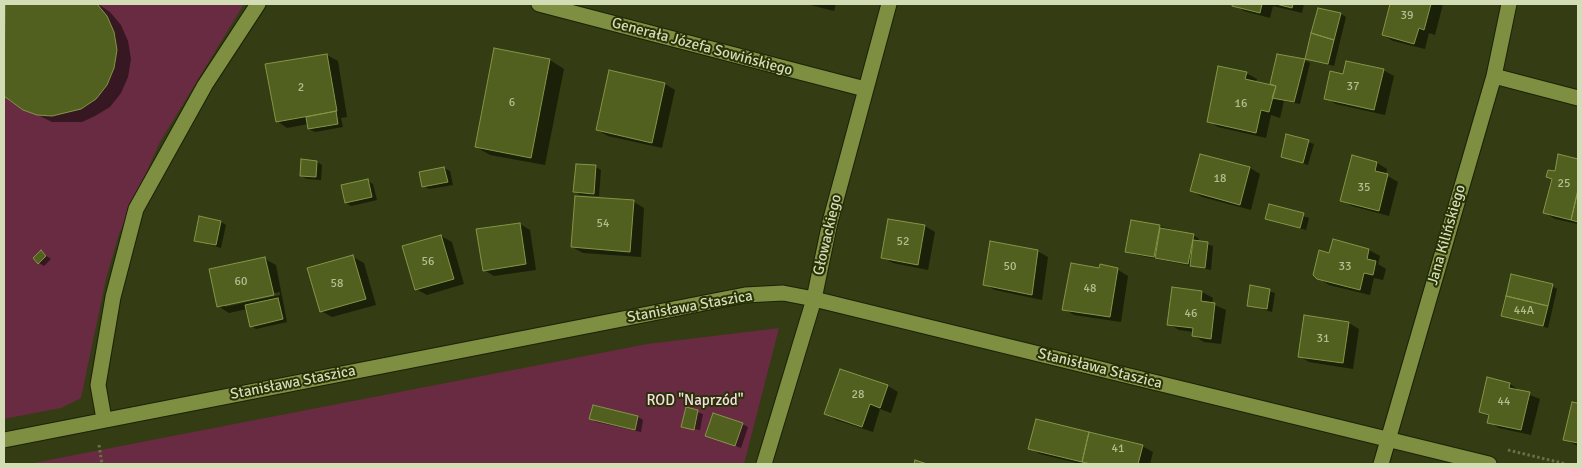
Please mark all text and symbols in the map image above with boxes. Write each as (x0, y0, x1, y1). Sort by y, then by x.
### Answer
house number: 39 (1401, 9, 1413, 23)
street label: Generała Józefa Sowińskiego (610, 14, 794, 80)
house number: 37 (1347, 80, 1359, 94)
house number: 2 (298, 81, 304, 95)
house number: 6 (509, 96, 515, 110)
house number: 16 (1235, 97, 1247, 111)
house number: 18 (1214, 172, 1226, 186)
house number: 25 (1558, 177, 1570, 191)
house number: 35 (1358, 181, 1370, 195)
street label: Jana Kilińskiego (1424, 183, 1470, 287)
street label: Głowackiego (810, 193, 846, 277)
house number: 54 (597, 217, 609, 231)
house number: 52 (897, 235, 909, 249)
house number: 56 (422, 255, 434, 269)
house number: 50 (1004, 260, 1016, 274)
house number: 33 (1339, 260, 1351, 274)
house number: 60 (235, 275, 247, 289)
house number: 58 (331, 277, 343, 291)
house number: 48 (1084, 282, 1096, 296)
street label: Stanisława Staszica (626, 287, 754, 327)
house number: 44A (1514, 304, 1534, 318)
house number: 46 (1185, 307, 1197, 321)
house number: 31 (1317, 332, 1329, 346)
street label: Stanisława Staszica (1036, 345, 1164, 393)
street label: Stanisława Staszica (229, 362, 357, 404)
house number: 28 (852, 388, 864, 402)
park label: ROD "Naprzód" (647, 392, 743, 410)
house number: 44 (1498, 395, 1510, 409)
house number: 41 (1112, 442, 1124, 456)

